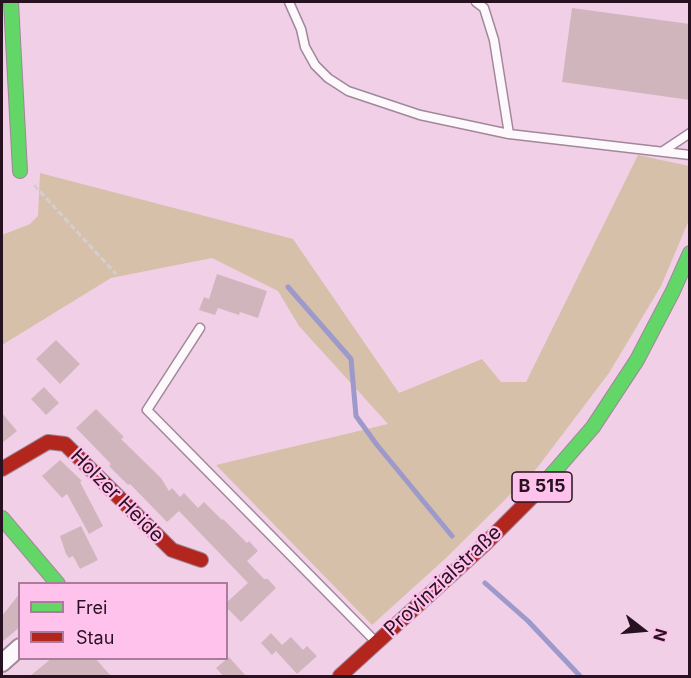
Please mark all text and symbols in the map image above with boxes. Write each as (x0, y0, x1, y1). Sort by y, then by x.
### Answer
street label: Holzer Heide (65, 444, 169, 548)
road number: B 515 (512, 472, 572, 502)
street label: Provinzialstraße (379, 521, 507, 641)
legend (18, 582, 228, 660)
text: Frei (76, 597, 107, 618)
north arrow (613, 600, 673, 660)
text: N (649, 626, 672, 644)
text: Stau (76, 627, 114, 648)

